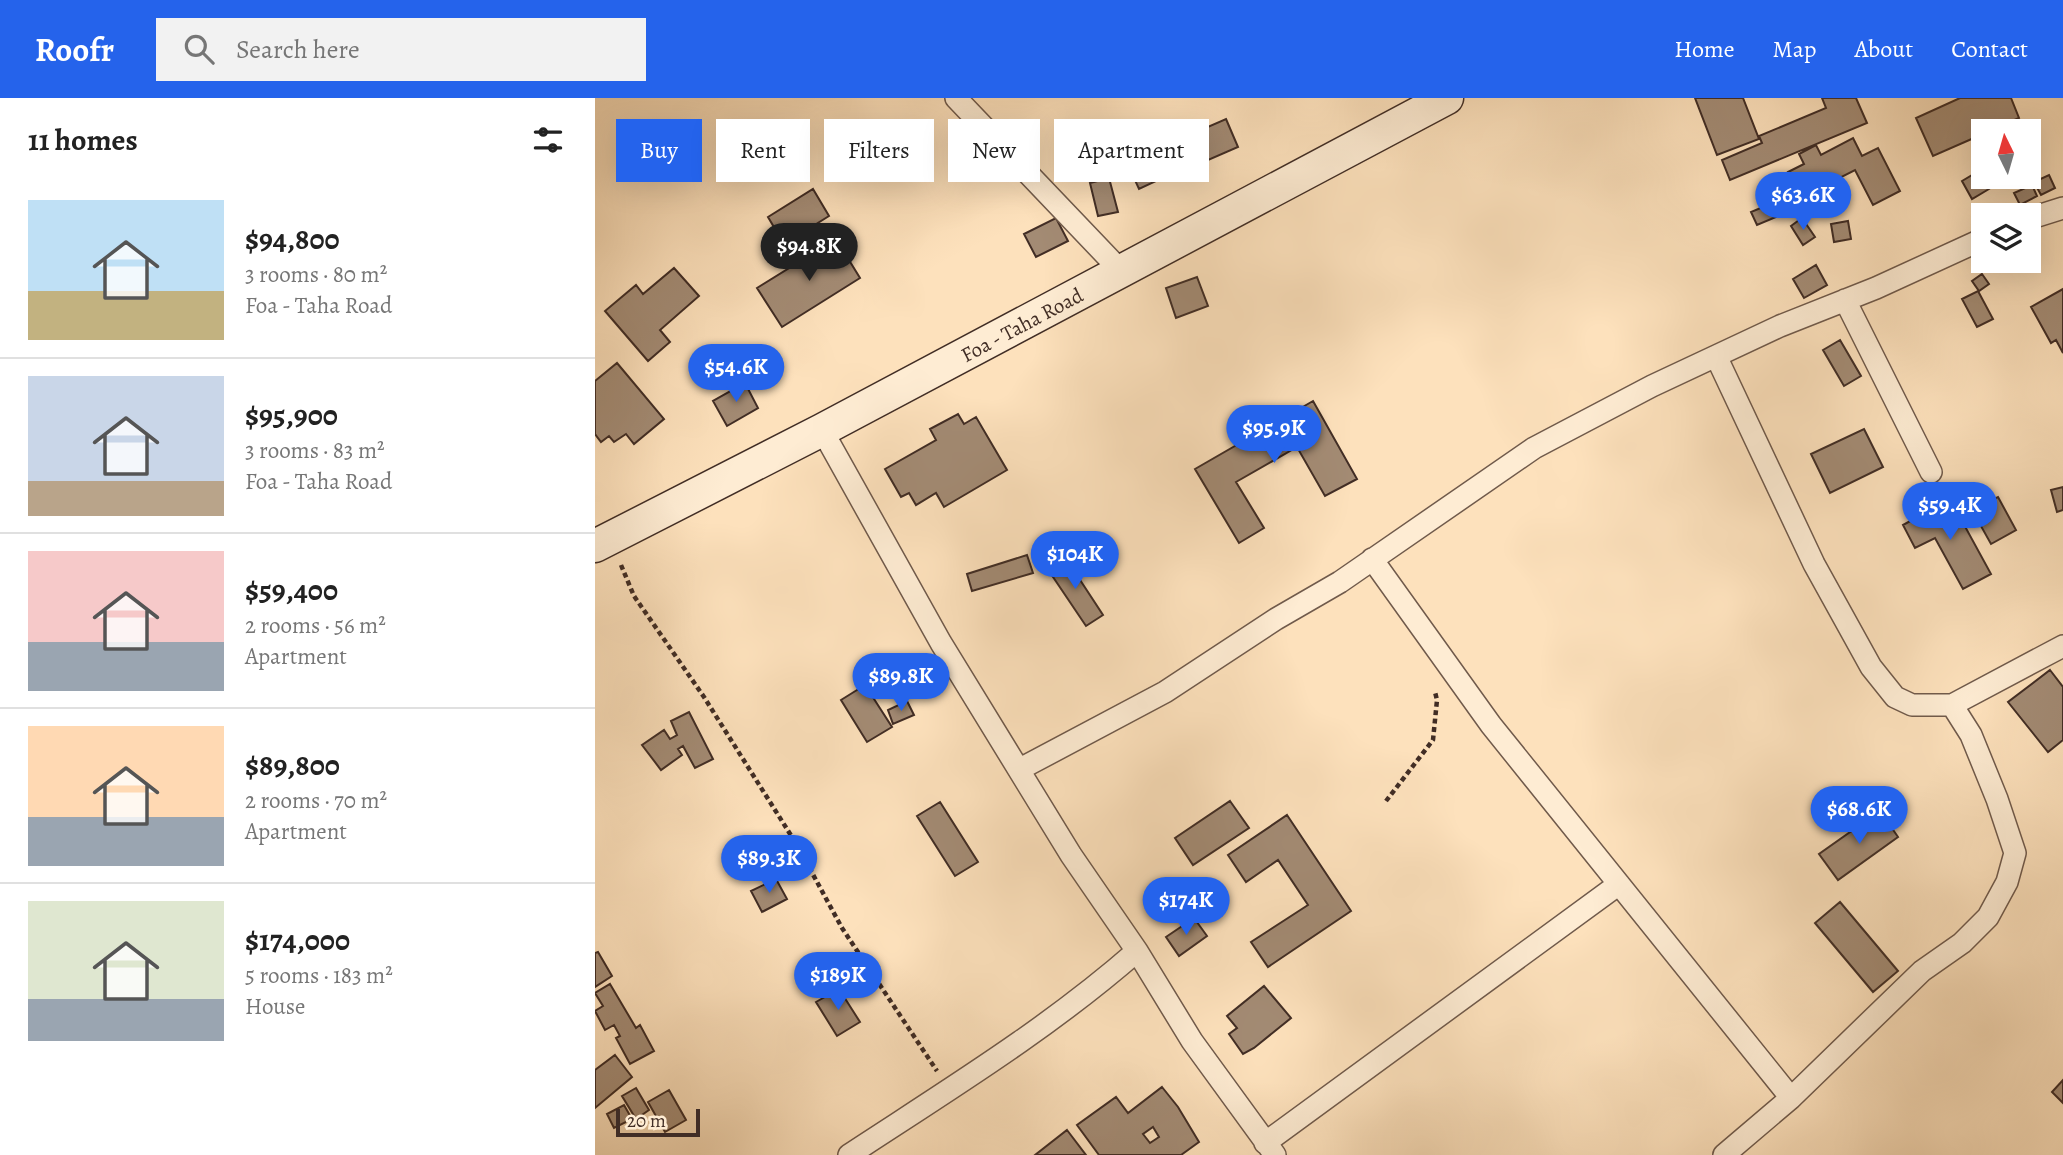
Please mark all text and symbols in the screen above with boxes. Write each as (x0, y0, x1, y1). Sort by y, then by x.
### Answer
search box (156, 18, 646, 81)
text: Roofr (35, 27, 114, 72)
icon: search (180, 30, 218, 68)
text: Search here (236, 32, 360, 67)
text: Home (1674, 33, 1735, 65)
text: Map (1773, 33, 1817, 65)
text: About (1855, 33, 1913, 65)
text: Contact (1951, 33, 2028, 65)
chip: Buy (616, 119, 702, 182)
chip: Rent (716, 119, 810, 182)
chip: Filters (824, 119, 934, 182)
chip: New (948, 119, 1040, 182)
chip: Apartment (1054, 119, 1209, 182)
north arrow (1971, 119, 2041, 189)
map controls (1971, 119, 2041, 273)
text: 11 homes (28, 120, 138, 160)
icon: filters (529, 121, 567, 159)
pin: $63.6K (1746, 172, 1860, 232)
text: $63.6K (1771, 179, 1835, 210)
button: layers (1971, 203, 2041, 273)
text: $94,800 (245, 219, 340, 259)
pin: $94.8K (752, 223, 866, 283)
icon: home (84, 228, 168, 312)
text: $94.8K (777, 230, 841, 261)
text: 3 rooms · 80 m² (245, 259, 387, 290)
street label: Foa - Taha Road (956, 281, 1089, 369)
text: Foa - Taha Road (245, 290, 392, 321)
pin: $54.6K (679, 344, 793, 404)
text: $54.6K (704, 351, 768, 382)
text: $95,900 (245, 395, 338, 435)
icon: home (84, 404, 168, 488)
pin: $95.9K (1217, 406, 1331, 465)
text: $95.9K (1242, 412, 1306, 443)
text: 3 rooms · 83 m² (245, 435, 385, 466)
text: Foa - Taha Road (245, 466, 392, 497)
pin: $59.4K (1893, 482, 2007, 542)
text: $59.4K (1918, 489, 1982, 520)
pin: $104K (1026, 532, 1124, 591)
text: $104K (1047, 538, 1103, 569)
text: $59,400 (245, 570, 338, 610)
icon: home (84, 579, 168, 663)
text: 2 rooms · 56 m² (245, 610, 386, 641)
text: Apartment (245, 641, 347, 672)
pin: $89.8K (844, 654, 958, 713)
text: $89.8K (869, 660, 933, 691)
text: $89,800 (245, 745, 340, 785)
icon: home (84, 754, 168, 838)
text: 2 rooms · 70 m² (245, 785, 387, 816)
pin: $68.6K (1802, 786, 1916, 846)
text: $68.6K (1827, 793, 1891, 824)
text: Apartment (245, 816, 347, 847)
pin: $89.3K (712, 836, 826, 895)
text: $89.3K (737, 842, 801, 873)
pin: $174K (1137, 878, 1235, 937)
text: $174K (1159, 884, 1213, 915)
text: $174,000 (245, 920, 350, 960)
icon: home (84, 929, 168, 1013)
pin: $189K (789, 953, 887, 1012)
text: $189K (810, 959, 866, 990)
text: 5 rooms · 183 m² (245, 960, 393, 991)
text: House (245, 991, 305, 1022)
scale bar (616, 1106, 700, 1138)
text: 20 m (627, 1108, 666, 1134)

